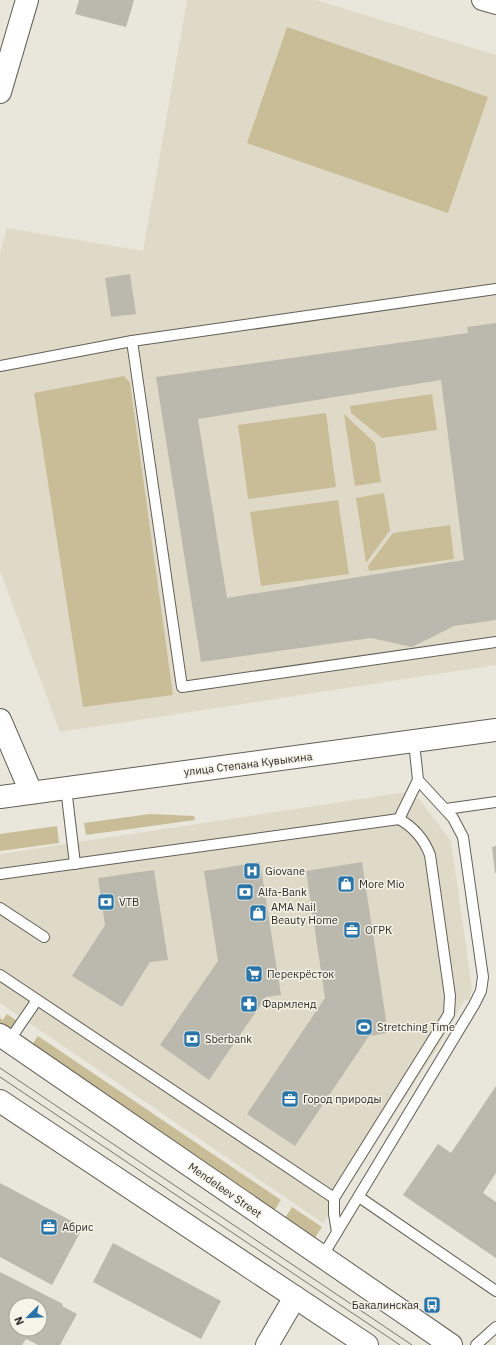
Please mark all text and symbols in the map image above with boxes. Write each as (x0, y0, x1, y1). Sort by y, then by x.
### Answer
street label: улица Степана Кувыкина (183, 749, 313, 779)
hospital icon: Giovane (242, 861, 262, 881)
place label: Giovane (265, 864, 305, 878)
shop icon: More Mio (336, 874, 356, 894)
place label: More Mio (359, 877, 405, 891)
bank icon: Alfa-Bank (235, 882, 255, 902)
place label: Alfa-Bank (258, 885, 307, 899)
bank icon: VTB (96, 892, 116, 912)
place label: VTB (119, 895, 139, 909)
place label: AMA Nail Beauty Home (271, 900, 338, 927)
shop icon: AMA Nail Beauty Home (248, 903, 268, 923)
office icon: ОГРК (342, 920, 362, 940)
place label: ОГРК (365, 923, 392, 937)
supermarket icon: Перекрёсток (244, 964, 264, 984)
place label: Перекрёсток (267, 967, 334, 981)
pharmacy icon: Фармленд (239, 994, 259, 1014)
place label: Фармленд (262, 997, 317, 1011)
sports icon: Stretching Time (354, 1017, 374, 1037)
place label: Stretching Time (377, 1020, 455, 1034)
bank icon: Sberbank (182, 1029, 202, 1049)
place label: Sberbank (205, 1032, 252, 1046)
office icon: Город природы (280, 1089, 300, 1109)
place label: Город природы (303, 1092, 381, 1106)
street label: Mendeleev Street (185, 1159, 265, 1221)
office icon: Абрис (39, 1217, 59, 1237)
place label: Абрис (62, 1220, 94, 1234)
bus stop icon: Бакалинская (422, 1295, 442, 1315)
north arrow (8, 1297, 48, 1337)
place label: Бакалинская (352, 1298, 419, 1312)
text: N (11, 1315, 27, 1328)

